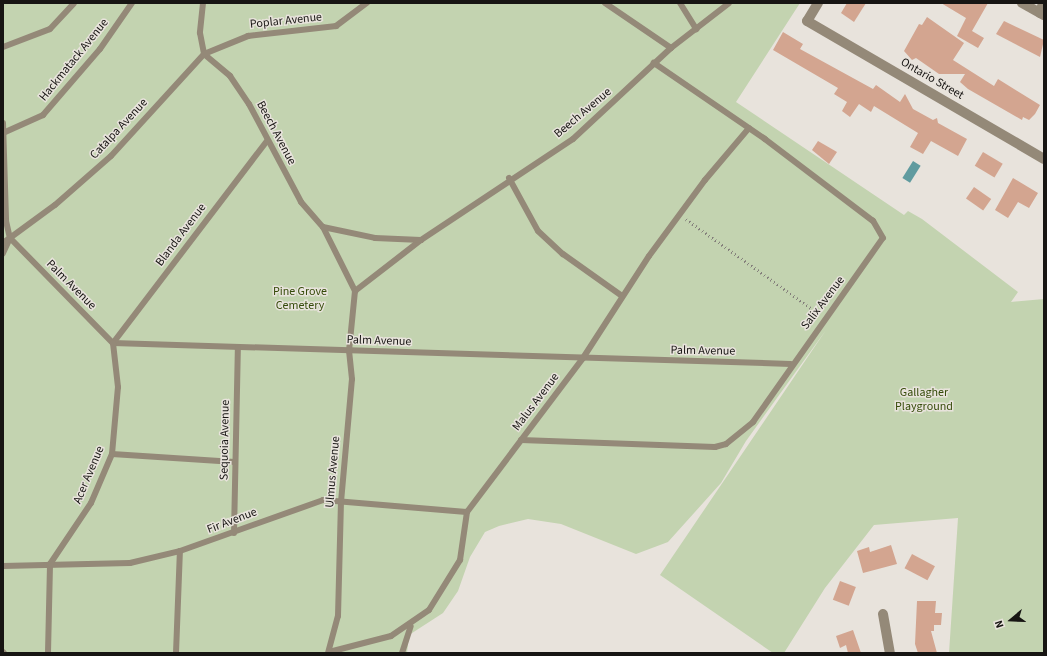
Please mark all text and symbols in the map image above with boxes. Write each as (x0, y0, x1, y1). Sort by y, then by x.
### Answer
street label: Poplar Avenue (249, 10, 323, 32)
street label: Hackmatack Avenue (36, 16, 112, 104)
street label: Ontario Street (898, 55, 966, 103)
street label: Beech Avenue (551, 85, 615, 141)
street label: Catalpa Avenue (87, 96, 151, 162)
street label: Beech Avenue (253, 99, 299, 167)
street label: Blanda Avenue (153, 201, 209, 269)
street label: Palm Avenue (43, 257, 99, 313)
street label: Salix Avenue (798, 273, 848, 333)
park label: Pine Grove Cemetery (273, 285, 327, 313)
street label: Palm Avenue (346, 333, 412, 349)
street label: Palm Avenue (671, 343, 735, 359)
street label: Malus Avenue (510, 370, 562, 434)
park label: Gallagher Playground (895, 386, 953, 414)
street label: Sequoia Avenue (217, 400, 233, 480)
street label: Ulmus Avenue (323, 436, 343, 508)
street label: Acer Avenue (70, 444, 108, 506)
street label: Fir Avenue (205, 505, 259, 537)
north arrow (991, 600, 1031, 640)
text: N (991, 618, 1007, 630)

